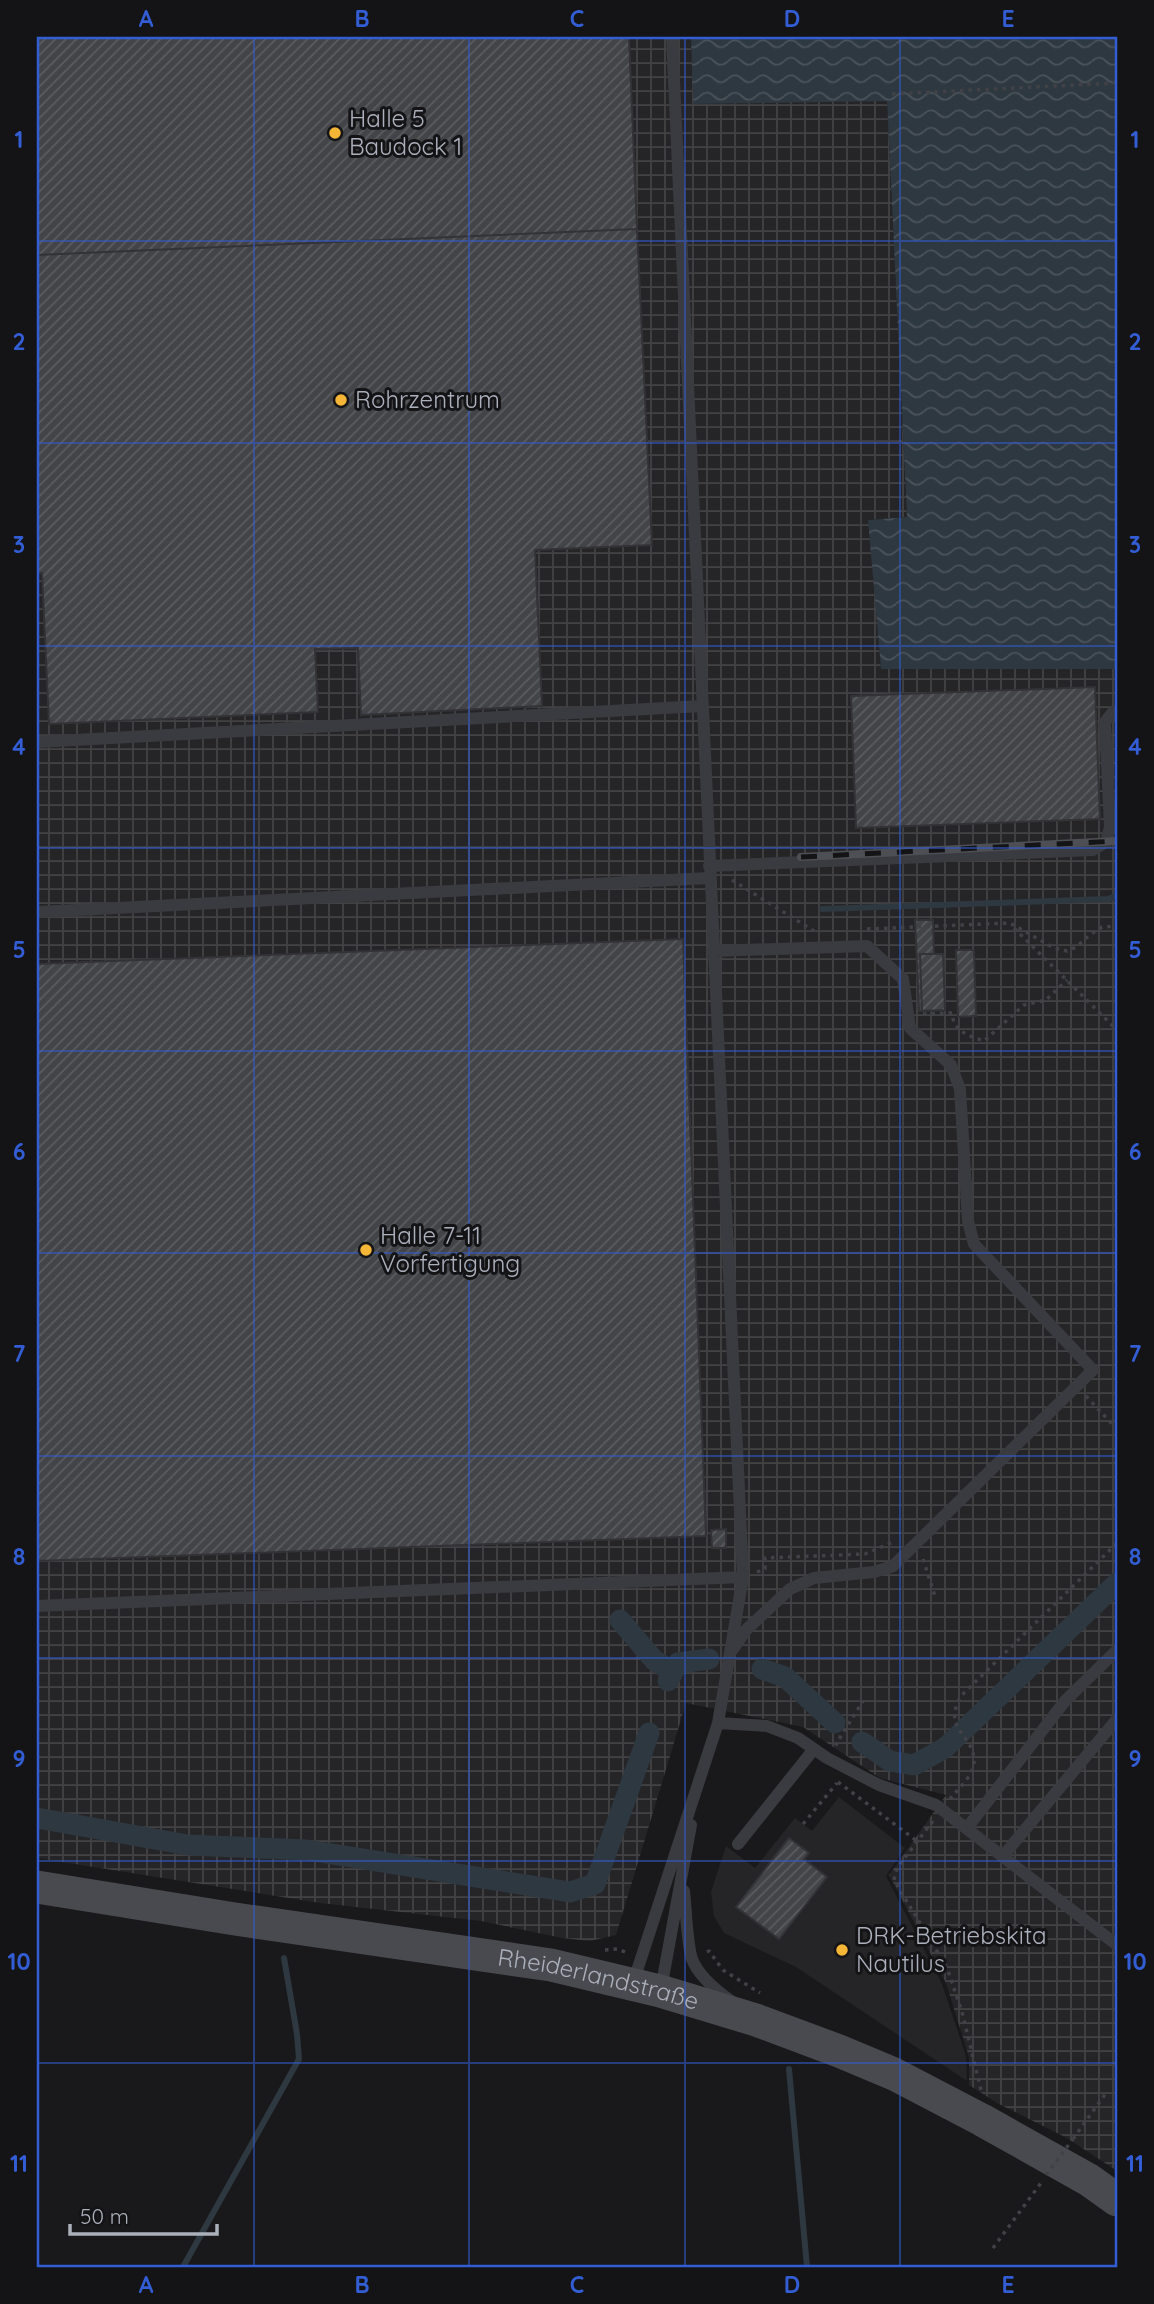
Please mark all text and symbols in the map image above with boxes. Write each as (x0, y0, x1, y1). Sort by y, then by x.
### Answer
text: A (139, 4, 154, 33)
text: B (354, 4, 370, 33)
text: C (570, 4, 584, 33)
text: D (784, 4, 800, 33)
text: E (1001, 4, 1015, 33)
place label: Halle 5 Baudock 1 (349, 103, 462, 161)
text: 1 (15, 125, 23, 154)
marker: Halle 5 Baudock 1 (327, 125, 343, 141)
text: 1 (1131, 125, 1139, 154)
text: 2 (12, 327, 26, 356)
text: 2 (1128, 327, 1142, 356)
place label: Rohrzentrum (355, 384, 500, 414)
marker: Rohrzentrum (333, 392, 349, 408)
text: 3 (13, 530, 25, 559)
text: 3 (1129, 530, 1141, 559)
text: 4 (12, 732, 26, 761)
text: 4 (1128, 732, 1142, 761)
text: 5 (12, 935, 26, 964)
text: 5 (1128, 935, 1142, 964)
text: 6 (13, 1137, 25, 1166)
text: 6 (1129, 1137, 1141, 1166)
place label: Halle 7-11 Vorfertigung (380, 1220, 520, 1278)
marker: Halle 7-11 Vorfertigung (358, 1242, 374, 1258)
text: 7 (13, 1339, 26, 1368)
text: 7 (1129, 1339, 1142, 1368)
text: 8 (13, 1542, 25, 1571)
text: 8 (1129, 1542, 1141, 1571)
text: 9 (12, 1744, 26, 1773)
text: 9 (1128, 1744, 1142, 1773)
place label: DRK-Betriebskita Nautilus (856, 1920, 1047, 1978)
street label: Rheiderlandstraße (496, 1941, 703, 2016)
marker: DRK-Betriebskita Nautilus (834, 1942, 850, 1958)
text: 10 (7, 1947, 31, 1976)
text: 10 (1123, 1947, 1147, 1976)
text: 11 (10, 2149, 28, 2178)
text: 11 (1126, 2149, 1144, 2178)
scale bar (70, 2192, 217, 2236)
text: 50 m (80, 2203, 129, 2229)
text: A (139, 2270, 154, 2299)
text: B (354, 2270, 370, 2299)
text: C (570, 2270, 584, 2299)
text: D (784, 2270, 800, 2299)
text: E (1001, 2270, 1015, 2299)

